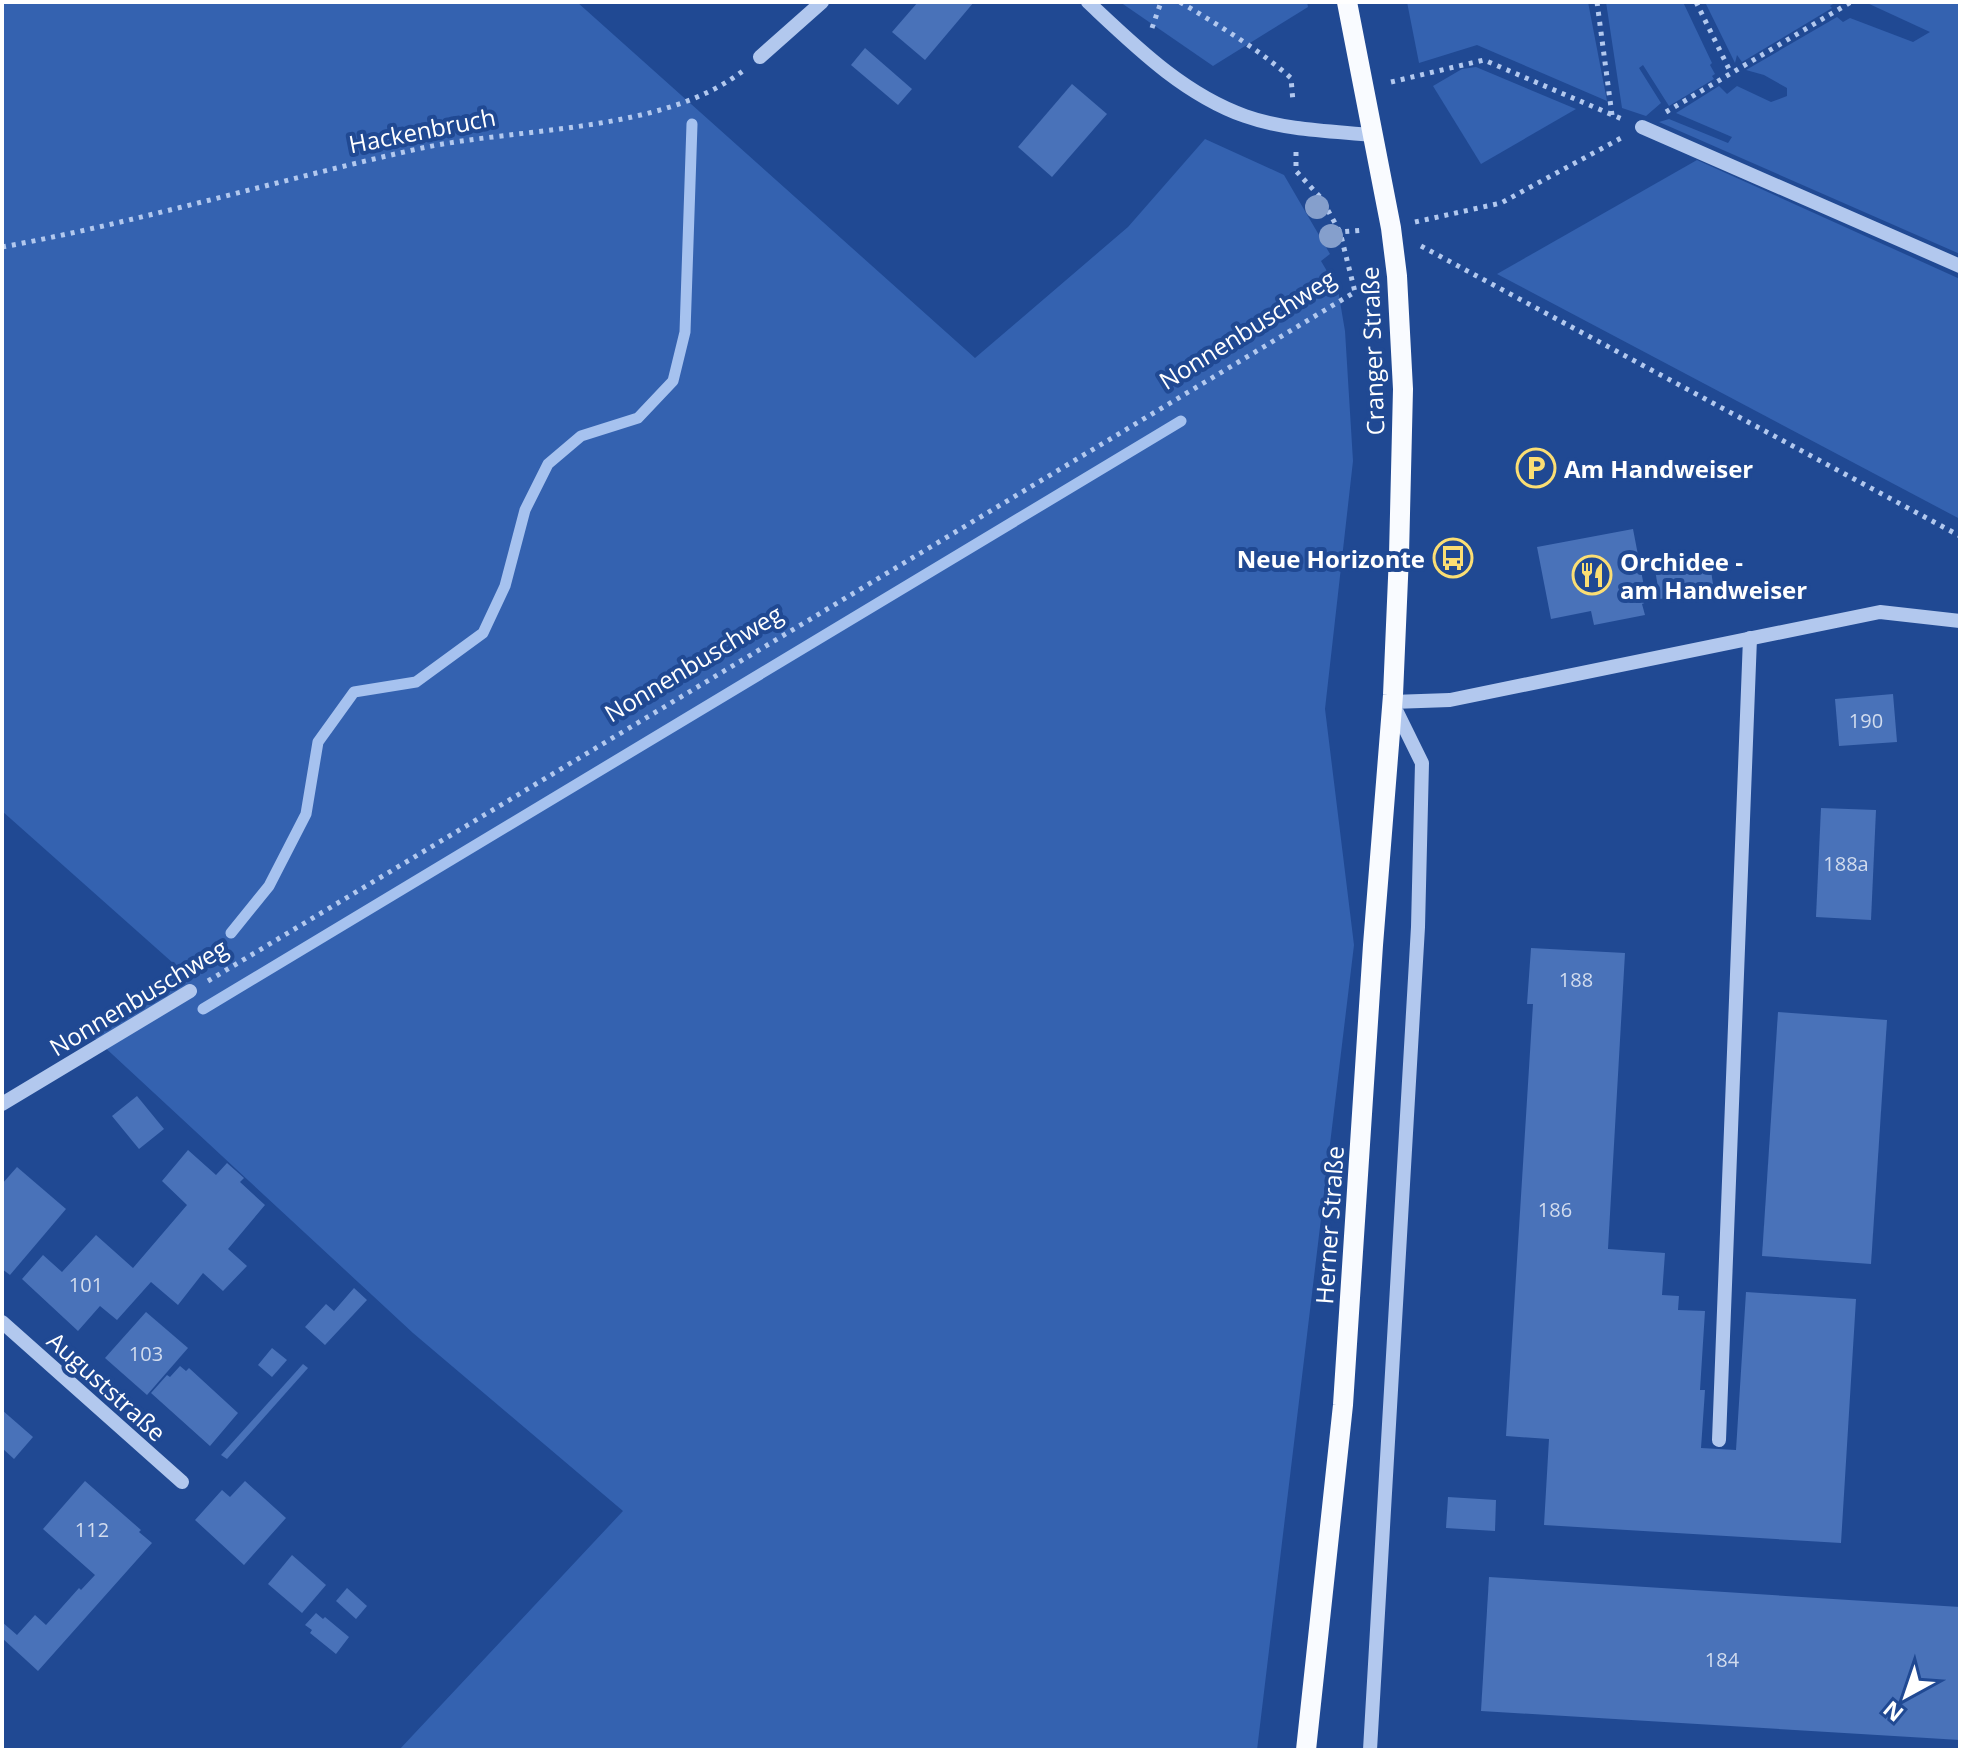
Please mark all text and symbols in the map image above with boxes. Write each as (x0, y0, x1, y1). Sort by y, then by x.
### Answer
street label: Hackenbruch (346, 100, 498, 160)
street label: Nonnenbuschweg (1152, 261, 1342, 397)
street label: Cranger Straße (1353, 266, 1391, 436)
parking icon: Am Handweiser (1515, 447, 1557, 489)
place label: Am Handweiser (1564, 452, 1753, 485)
bus stop icon: Neue Horizonte (1432, 537, 1474, 579)
place label: Neue Horizonte (1237, 542, 1425, 575)
place label: Orchidee - am Handweiser (1620, 545, 1807, 606)
restaurant icon: Orchidee - am Handweiser (1571, 554, 1613, 596)
street label: Nonnenbuschweg (598, 597, 788, 729)
house number: 190 (1849, 707, 1883, 734)
house number: 188a (1823, 850, 1869, 877)
street label: Nonnenbuschweg (43, 931, 233, 1063)
house number: 188 (1559, 966, 1593, 993)
street label: Herner Straße (1307, 1145, 1351, 1305)
house number: 186 (1538, 1196, 1572, 1223)
house number: 101 (69, 1271, 103, 1298)
street label: Auguststraße (41, 1324, 173, 1448)
house number: 103 (129, 1340, 163, 1367)
house number: 112 (75, 1516, 109, 1543)
house number: 184 (1705, 1646, 1740, 1673)
north arrow (1866, 1656, 1946, 1736)
text: N (1876, 1695, 1909, 1729)

